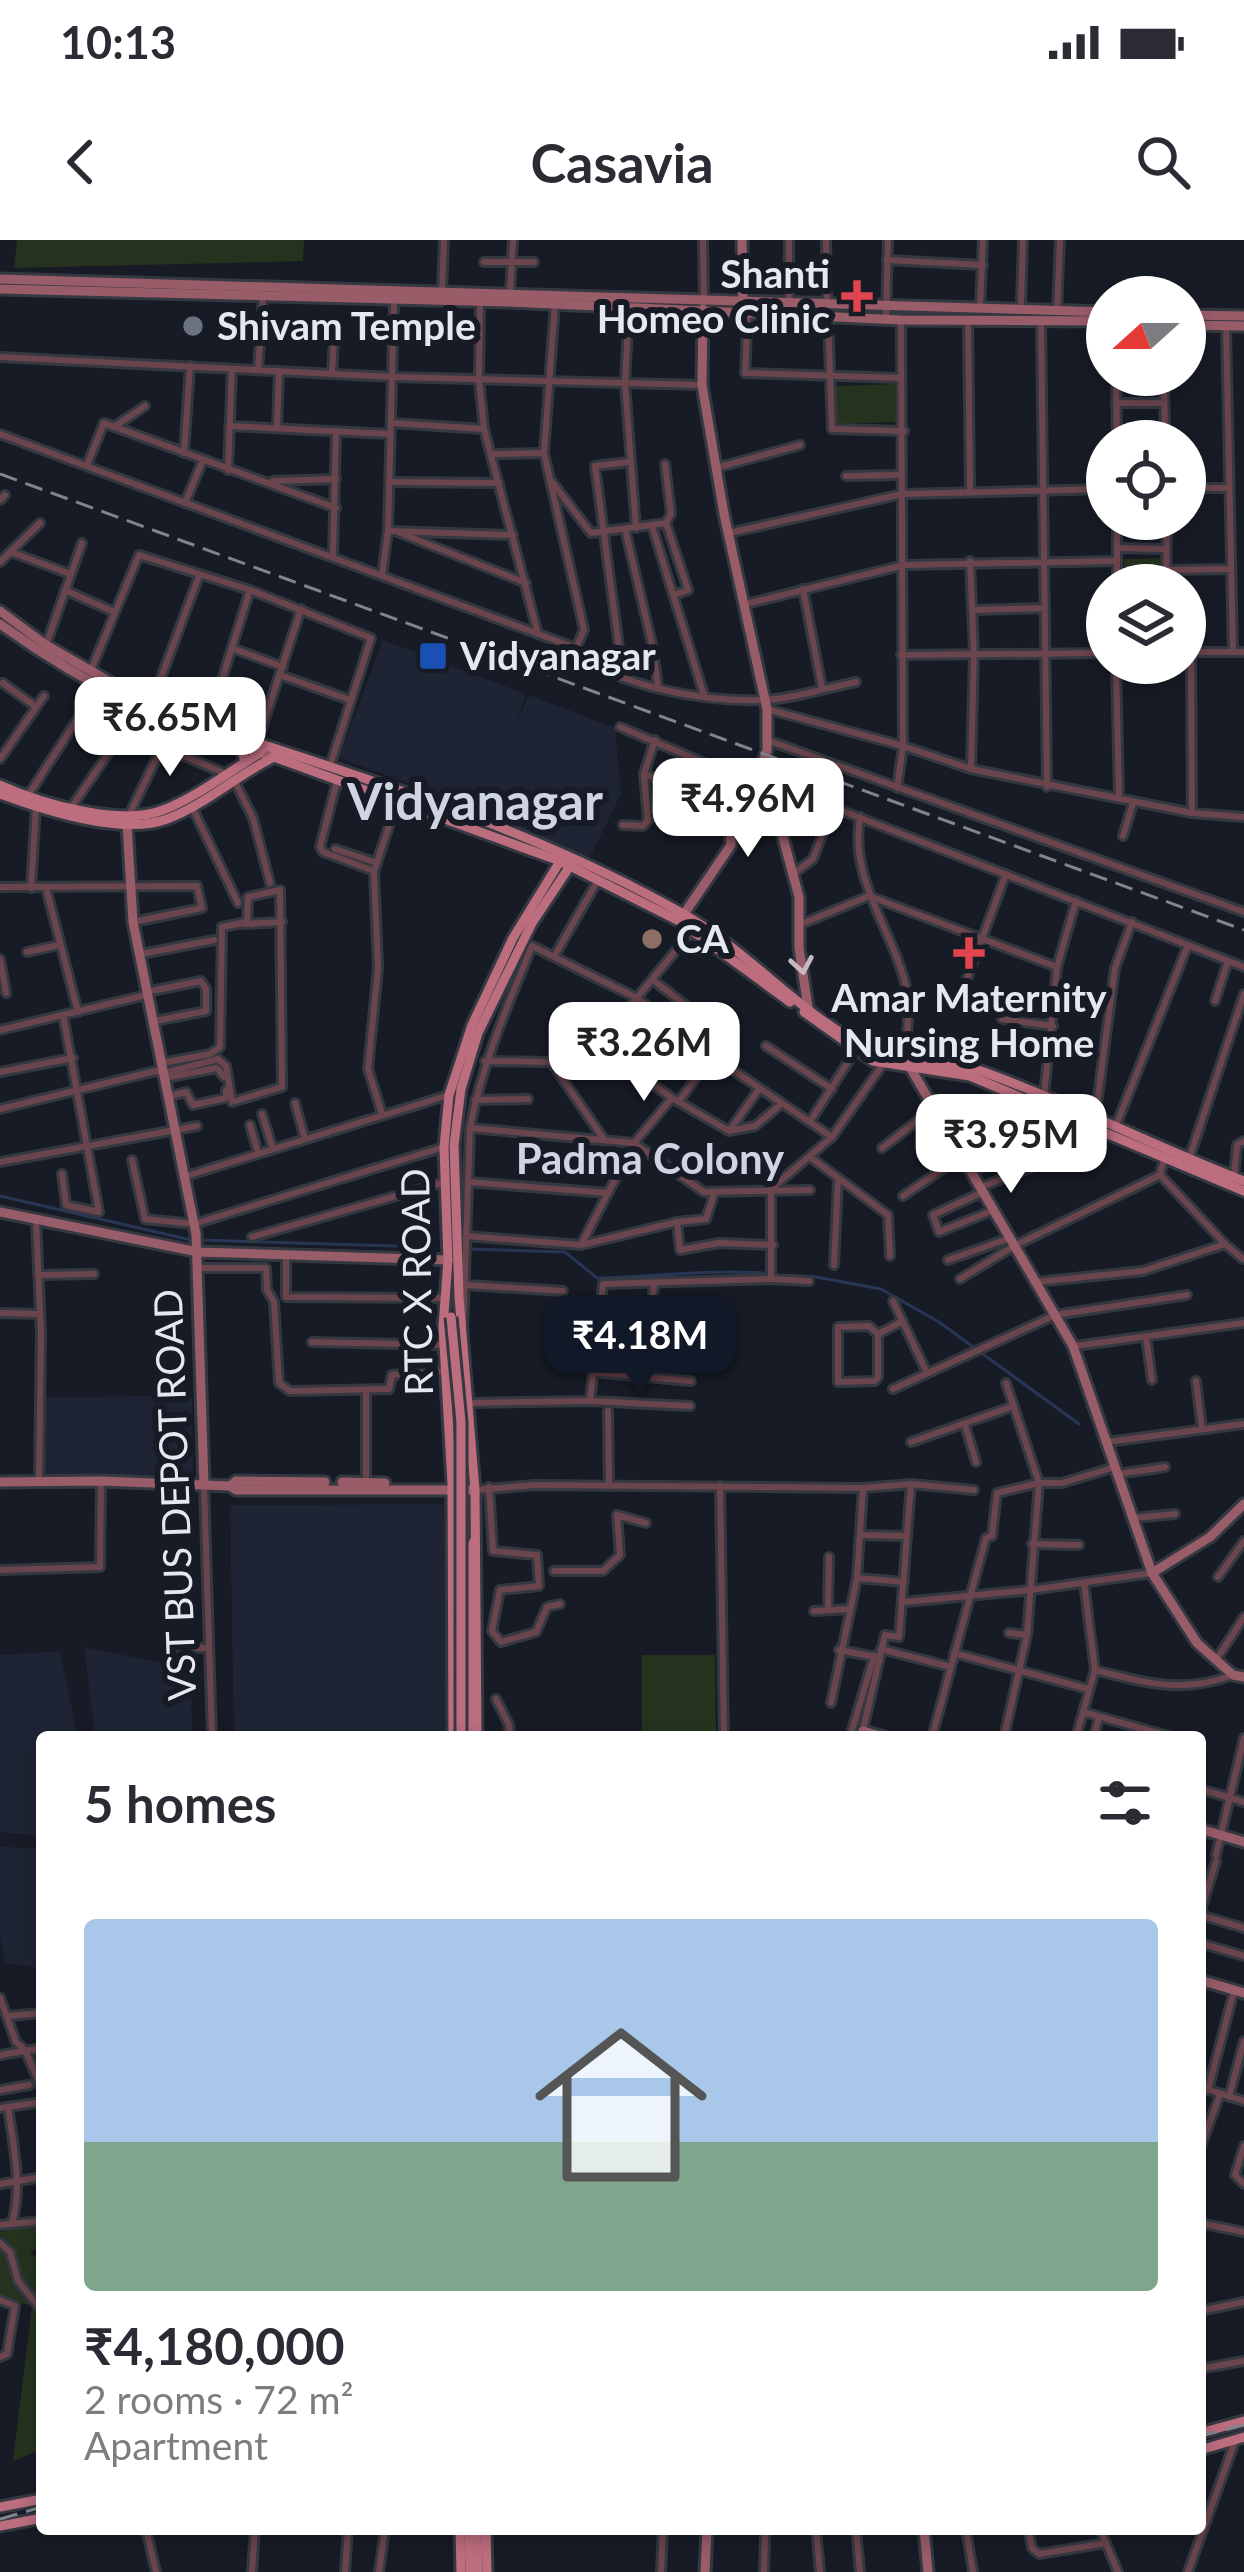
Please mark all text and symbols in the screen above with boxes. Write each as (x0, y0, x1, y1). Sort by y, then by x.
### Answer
text: 10:13 (60, 15, 176, 69)
icon: back (48, 129, 114, 195)
icon: search (1130, 129, 1196, 195)
text: Casavia (530, 130, 714, 195)
place label: Shanti Homeo Clinic (597, 250, 830, 341)
north arrow (1086, 276, 1206, 396)
map controls (1086, 276, 1206, 684)
marker: Shanti Homeo Clinic (841, 280, 873, 312)
place label: Shivam Temple (217, 302, 476, 348)
marker: Shivam Temple (180, 313, 206, 339)
button: locate (1086, 420, 1206, 540)
button: layers (1086, 564, 1206, 684)
place label: Vidyanagar (459, 632, 656, 678)
marker: Vidyanagar (417, 640, 449, 672)
pin: ₹6.65M (72, 677, 268, 779)
text: ₹6.65M (102, 693, 238, 739)
pin: ₹4.96M (650, 758, 846, 860)
district label: Vidyanagar (346, 770, 603, 831)
text: ₹4.96M (680, 774, 816, 820)
place label: CA (676, 915, 730, 961)
marker: CA (639, 926, 665, 952)
marker: Amar Maternity Nursing Home (953, 937, 985, 969)
one-way arrow (789, 954, 814, 974)
place label: Amar Maternity Nursing Home (830, 974, 1107, 1065)
pin: ₹3.26M (546, 1002, 742, 1104)
text: ₹3.26M (576, 1018, 712, 1064)
pin: ₹3.95M (913, 1094, 1109, 1196)
text: ₹3.95M (943, 1110, 1079, 1156)
district label: Padma Colony (516, 1133, 785, 1183)
street label: RTC X ROAD (391, 1168, 441, 1396)
street label: VST BUS DEPOT ROAD (144, 1288, 204, 1702)
pin: ₹4.18M (542, 1295, 738, 1397)
text: ₹4.18M (572, 1311, 708, 1357)
icon: filters (1092, 1770, 1158, 1836)
text: 5 homes (84, 1773, 276, 1834)
icon: home (513, 1997, 729, 2213)
text: ₹4,180,000 (84, 2315, 344, 2376)
text: 2 rooms · 72 m² (84, 2376, 354, 2422)
text: Apartment (84, 2422, 268, 2468)

